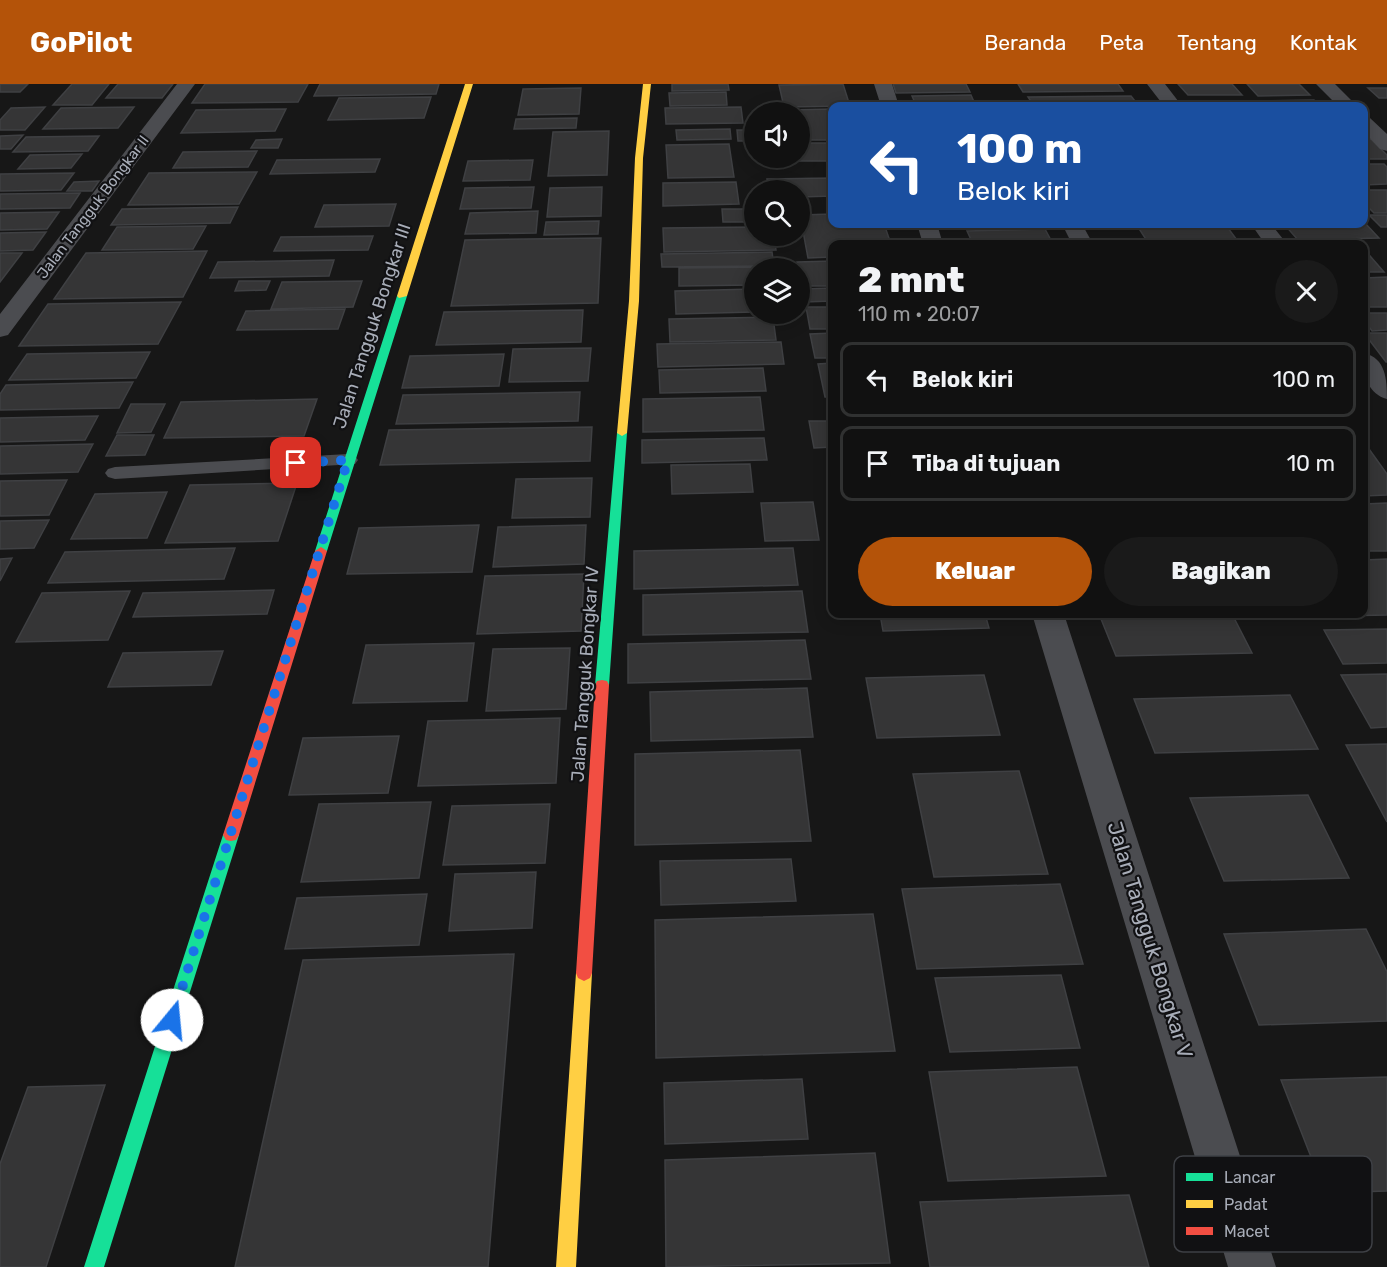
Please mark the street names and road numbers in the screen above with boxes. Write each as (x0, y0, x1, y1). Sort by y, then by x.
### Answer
street label: Jalan Tangguk Bongkar II (33, 132, 153, 282)
street label: Jalan Tangguk Bongkar III (328, 221, 416, 431)
street label: Jalan Tangguk Bongkar IV (566, 565, 604, 783)
street label: Jalan Tangguk Bongkar V (1103, 818, 1199, 1062)

